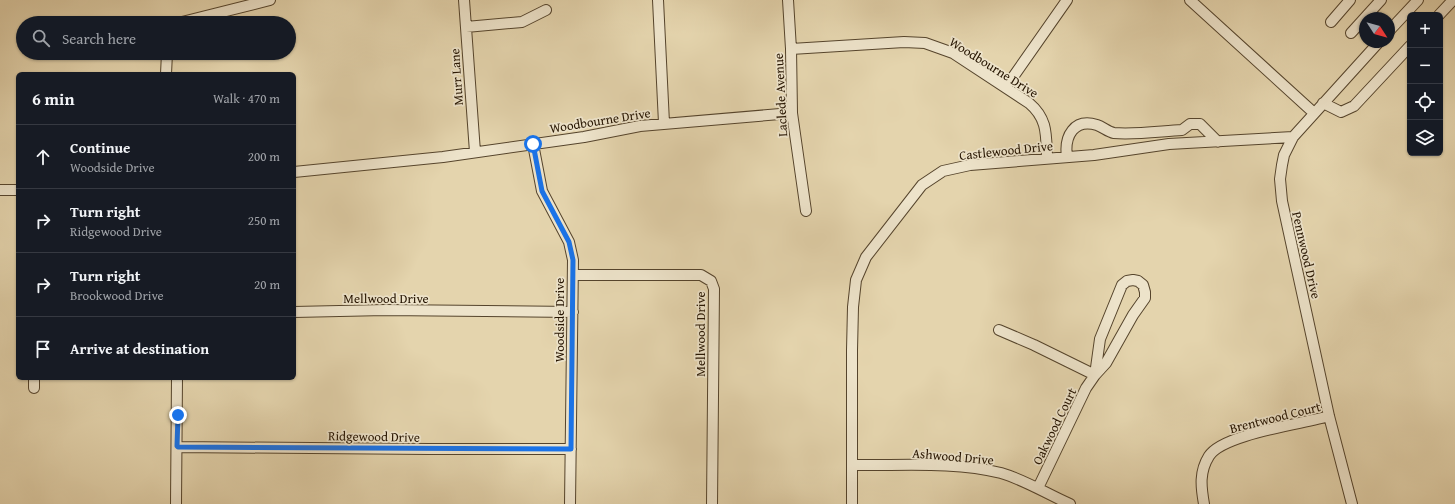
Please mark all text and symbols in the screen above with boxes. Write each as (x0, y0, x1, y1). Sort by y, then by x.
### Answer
north arrow (1359, 12, 1395, 48)
map controls (1407, 12, 1443, 156)
button: + (1407, 12, 1443, 48)
search box (16, 16, 296, 60)
icon: search (30, 27, 52, 49)
text: Search here (62, 28, 136, 49)
street label: Woodbourne Drive (945, 32, 1042, 102)
street label: Murr Lane (445, 48, 468, 106)
button: − (1407, 48, 1443, 84)
street label: Laclede Avenue (769, 53, 792, 137)
button: locate (1407, 84, 1443, 120)
text: 6 min (32, 86, 74, 111)
text: Walk · 470 m (213, 89, 280, 108)
street label: Woodbourne Drive (548, 103, 652, 138)
button: layers (1407, 120, 1443, 156)
route start (524, 135, 542, 153)
street label: Castlewood Drive (958, 136, 1054, 165)
text: Continue (70, 137, 131, 158)
icon: ahead (32, 146, 54, 168)
text: 200 m (248, 147, 280, 166)
text: Woodside Drive (70, 158, 155, 177)
text: Turn right (70, 201, 141, 222)
icon: right (32, 210, 54, 232)
street label: Pennwood Drive (1287, 210, 1326, 301)
text: 250 m (248, 211, 280, 230)
text: Ridgewood Drive (70, 222, 162, 241)
text: Turn right (70, 265, 141, 286)
icon: right (32, 274, 54, 296)
text: 20 m (254, 275, 280, 294)
street label: Woodside Drive (550, 278, 569, 362)
text: Brookwood Drive (70, 286, 164, 305)
street label: Mellwood Drive (343, 289, 429, 308)
street label: Mellwood Drive (691, 291, 710, 377)
icon: arrive (32, 338, 54, 360)
text: Arrive at destination (70, 338, 209, 359)
street label: Oakwood Court (1028, 384, 1081, 468)
street label: Brentwood Court (1228, 397, 1323, 438)
route end (169, 406, 187, 424)
street label: Ridgewood Drive (328, 426, 420, 447)
street label: Ashwood Drive (911, 443, 994, 470)

